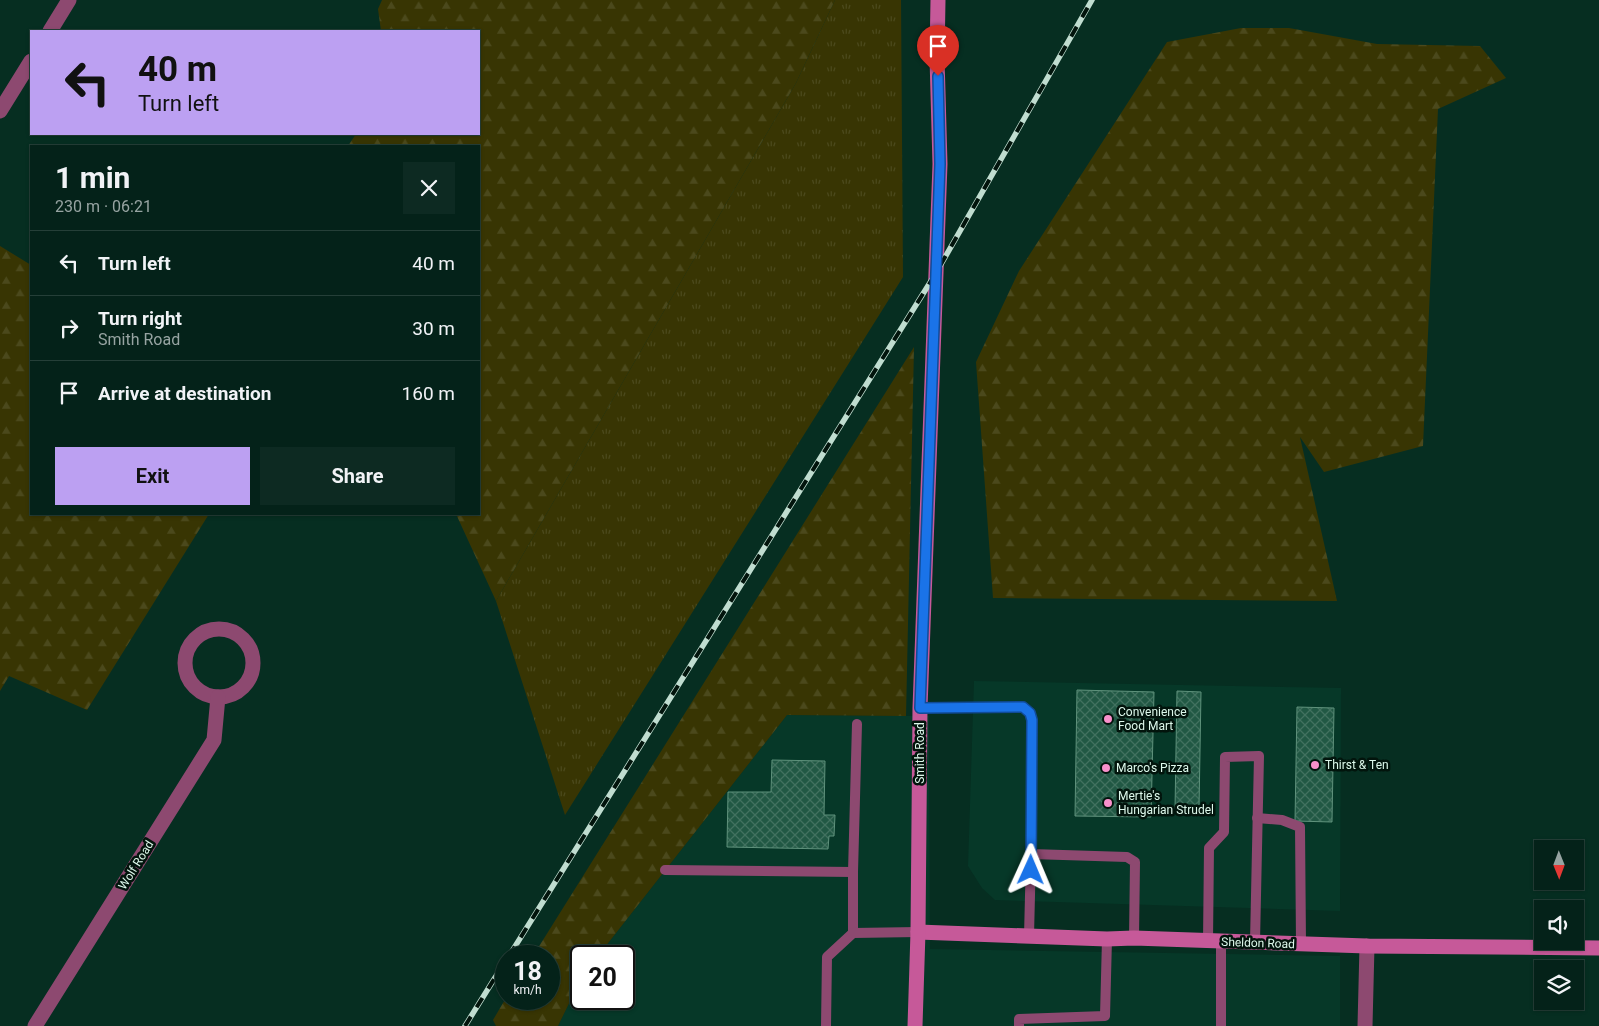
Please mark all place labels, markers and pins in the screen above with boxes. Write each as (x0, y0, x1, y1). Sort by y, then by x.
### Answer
pin (917, 25, 959, 76)
place label: Convenience Food Mart (1118, 705, 1187, 733)
marker: Convenience Food Mart (1102, 713, 1114, 725)
place label: Thirst & Ten (1325, 758, 1389, 772)
marker: Thirst & Ten (1309, 759, 1321, 771)
place label: Marco's Pizza (1116, 761, 1189, 775)
marker: Marco's Pizza (1100, 762, 1112, 774)
place label: Mertie's Hungarian Strudel (1118, 789, 1214, 817)
marker: Mertie's Hungarian Strudel (1102, 797, 1114, 809)

